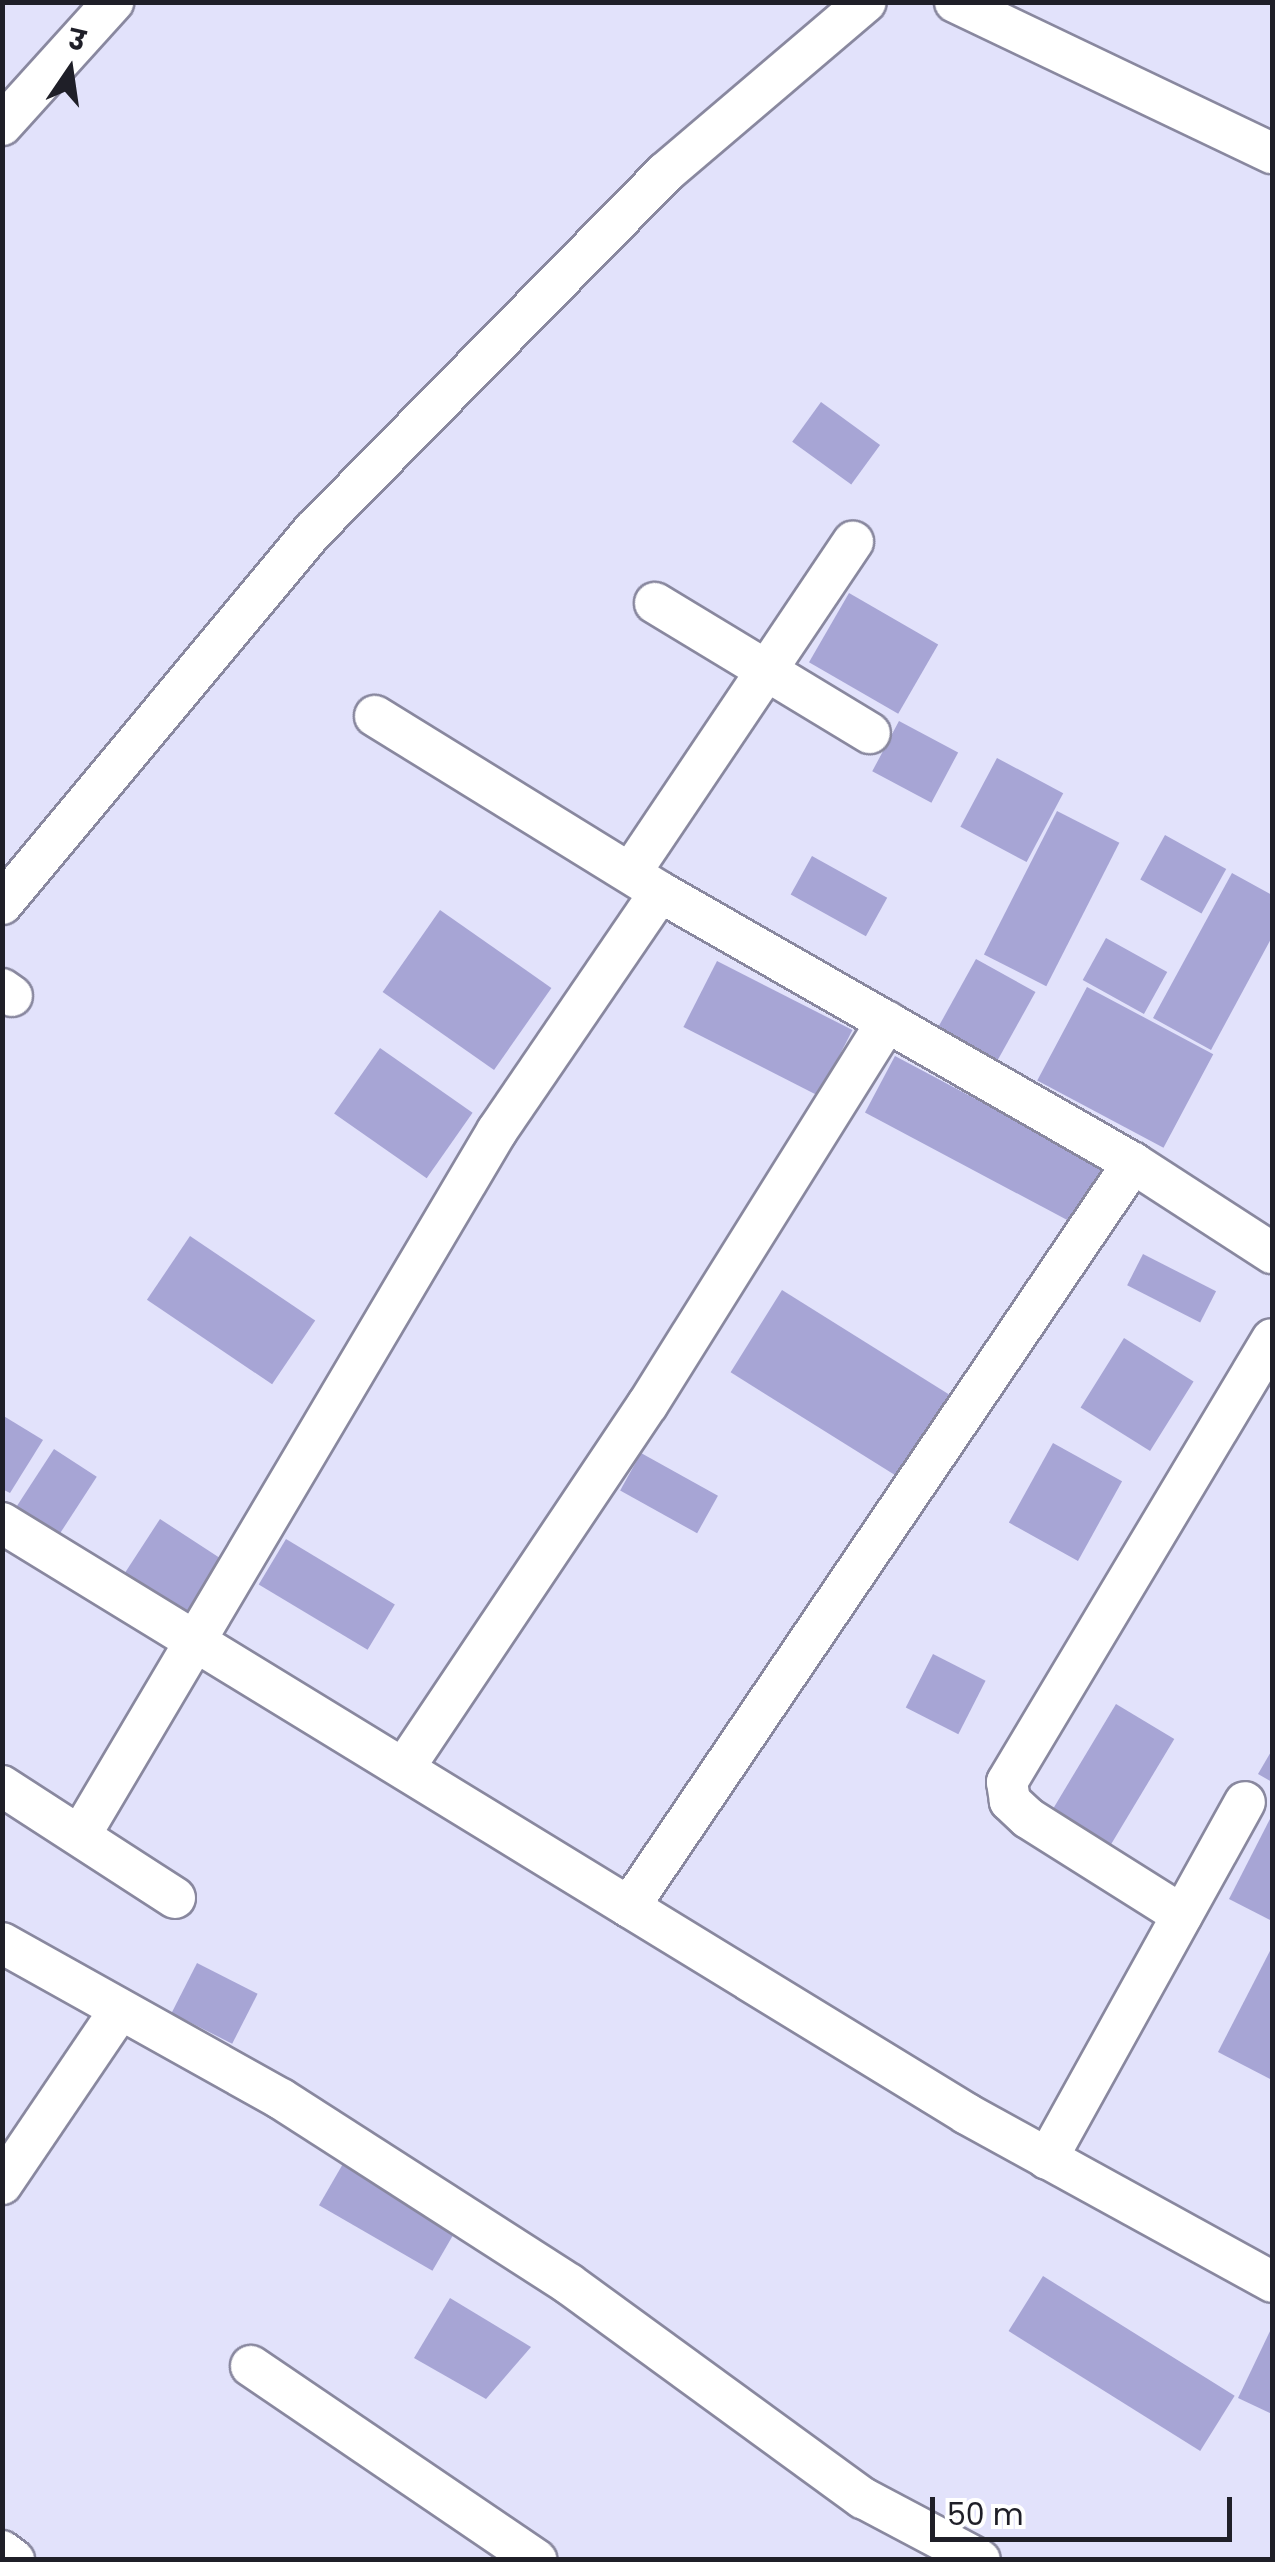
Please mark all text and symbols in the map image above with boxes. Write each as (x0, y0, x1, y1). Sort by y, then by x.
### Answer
text: उ (65, 19, 89, 61)
north arrow (20, 20, 120, 120)
scale bar (935, 2477, 1238, 2539)
text: 50 m (947, 2493, 1024, 2536)

